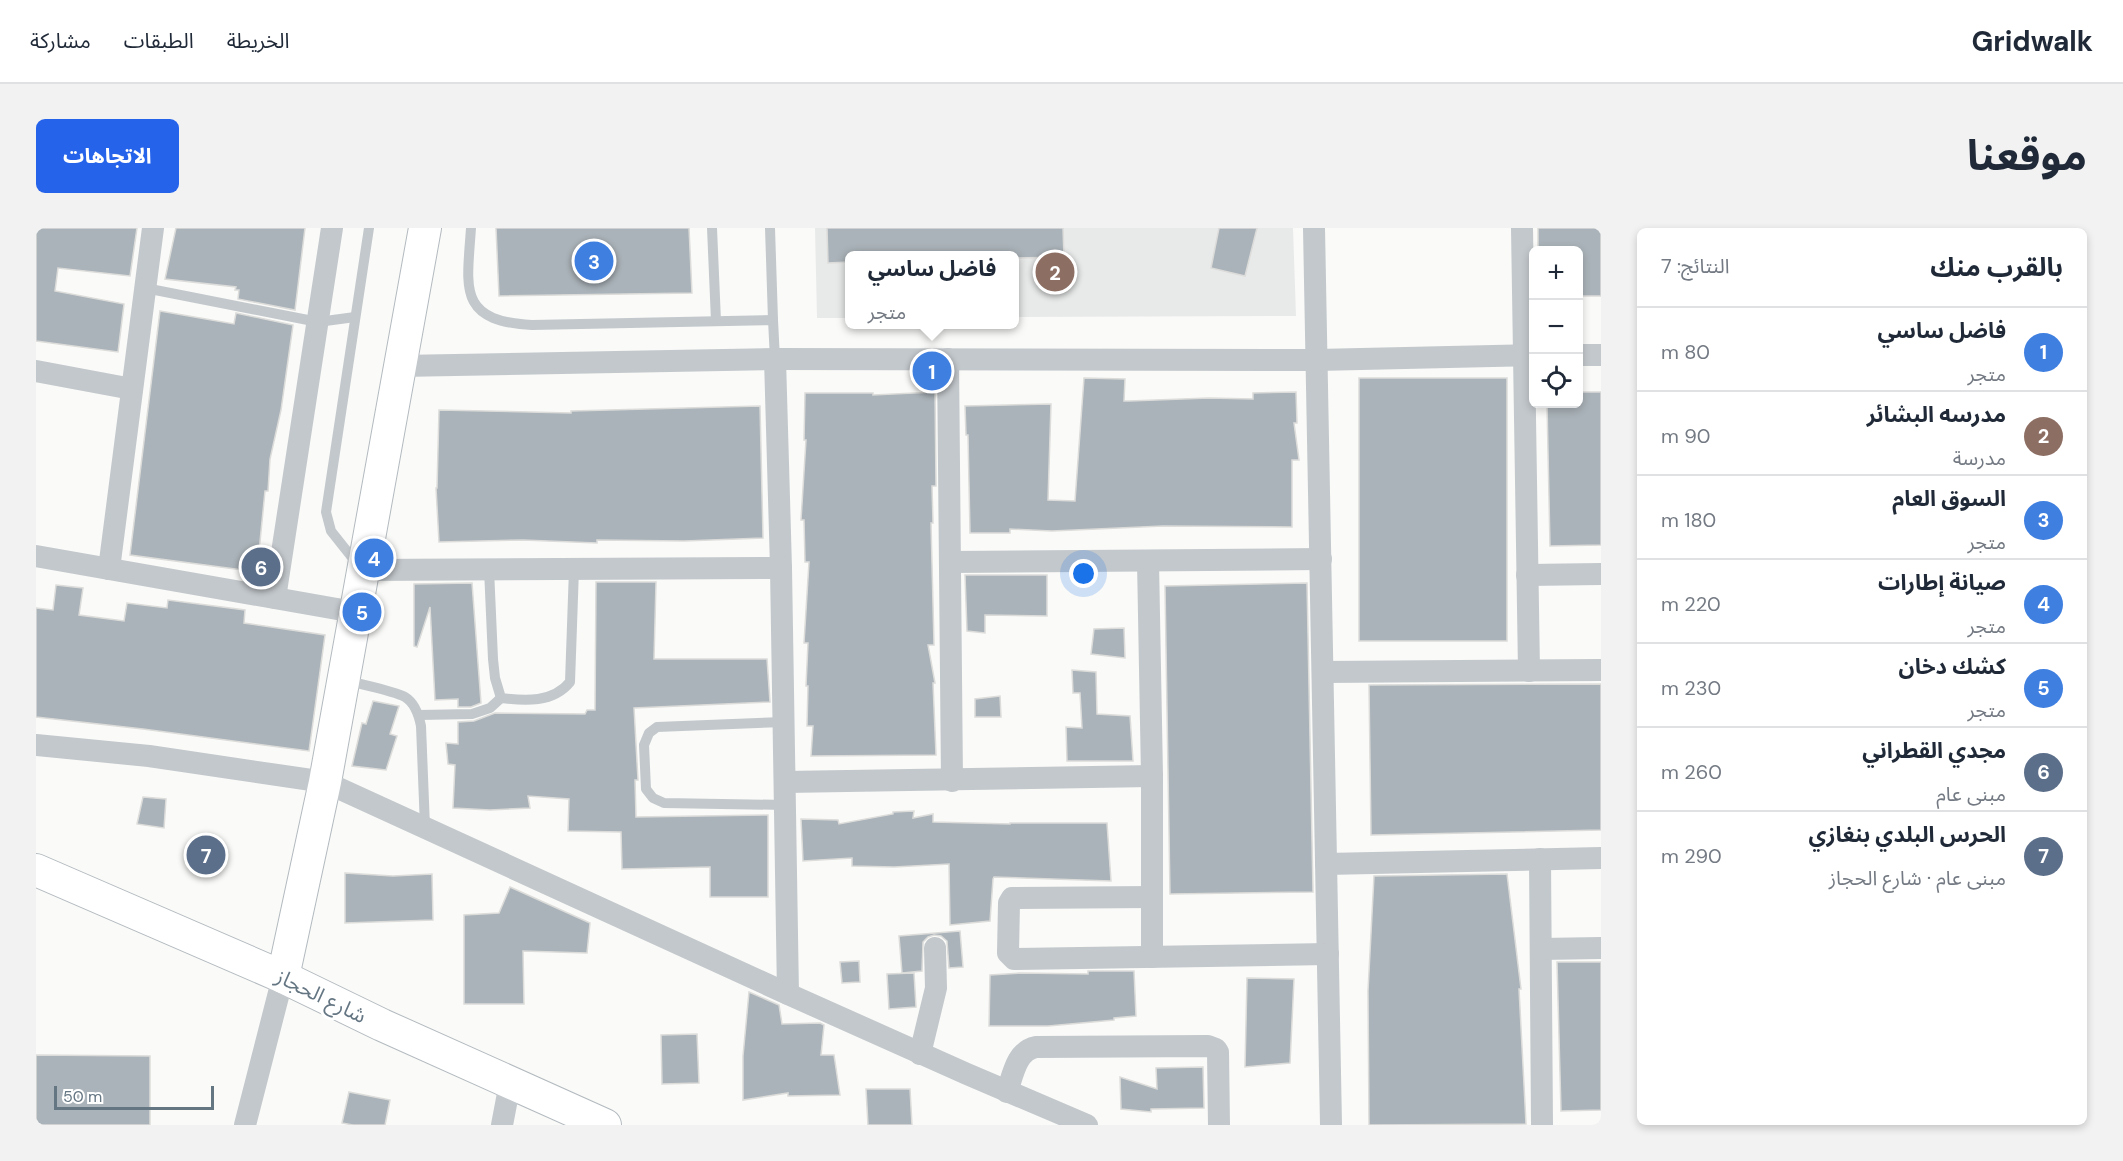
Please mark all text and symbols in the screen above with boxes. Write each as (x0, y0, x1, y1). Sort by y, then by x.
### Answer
text: Gridwalk (1971, 23, 2093, 60)
text: مشاركة (30, 27, 91, 55)
text: الطبقات (124, 27, 194, 55)
text: الخريطة (227, 27, 290, 55)
button: الاتجاهات (36, 119, 179, 193)
text: موقعنا (1967, 128, 2087, 183)
pin: 3 (574, 238, 614, 284)
map controls (1529, 246, 1583, 408)
button: + (1529, 246, 1583, 300)
pin: 2 (1036, 250, 1074, 294)
text: بالقرب منك (1930, 250, 2063, 284)
popup (845, 251, 1019, 329)
text: النتائج: 7 (1661, 253, 1730, 279)
text: فاضل ساسي (868, 254, 996, 283)
text: متجر (868, 299, 906, 325)
button: − (1529, 300, 1583, 354)
text: فاضل ساسي (1877, 316, 2006, 345)
text: 80 m (1661, 339, 1710, 365)
text: 1 (2040, 339, 2047, 365)
pin: 1 (912, 348, 952, 394)
button: locate (1529, 354, 1583, 408)
text: متجر (1967, 361, 2006, 387)
text: مدرسه البشائر (1867, 400, 2006, 429)
text: 90 m (1661, 423, 1710, 449)
text: 2 (2038, 423, 2049, 449)
text: مدرسة (1953, 445, 2006, 471)
text: السوق العام (1892, 484, 2006, 513)
text: 180 m (1661, 507, 1716, 533)
text: 3 (2037, 507, 2050, 533)
text: متجر (1967, 529, 2006, 555)
pin: 4 (354, 536, 394, 580)
pin: 6 (242, 544, 280, 590)
your location (1069, 559, 1098, 588)
text: صيانة إطارات (1878, 568, 2006, 597)
pin: 5 (342, 590, 382, 634)
text: 220 m (1661, 591, 1721, 617)
text: 4 (2037, 591, 2050, 617)
text: متجر (1967, 613, 2006, 639)
text: كشك دخان (1898, 652, 2006, 681)
text: 230 m (1661, 675, 1721, 701)
text: 5 (2037, 675, 2050, 701)
text: متجر (1967, 697, 2006, 723)
text: مجدي القطراني (1862, 736, 2006, 765)
text: 260 m (1661, 759, 1722, 785)
text: 6 (2037, 759, 2050, 785)
text: مبنى عام (1936, 781, 2006, 807)
text: الحرس البلدي بنغازي (1809, 820, 2006, 849)
pin: 7 (186, 832, 226, 878)
text: 290 m (1661, 843, 1722, 869)
text: 7 (2038, 843, 2049, 869)
text: مبنى عام · شارع الحجاز (1829, 865, 2006, 891)
street label: شارع الحجاز (270, 962, 371, 1031)
scale bar (54, 1083, 214, 1110)
text: 50 m (63, 1086, 102, 1107)

